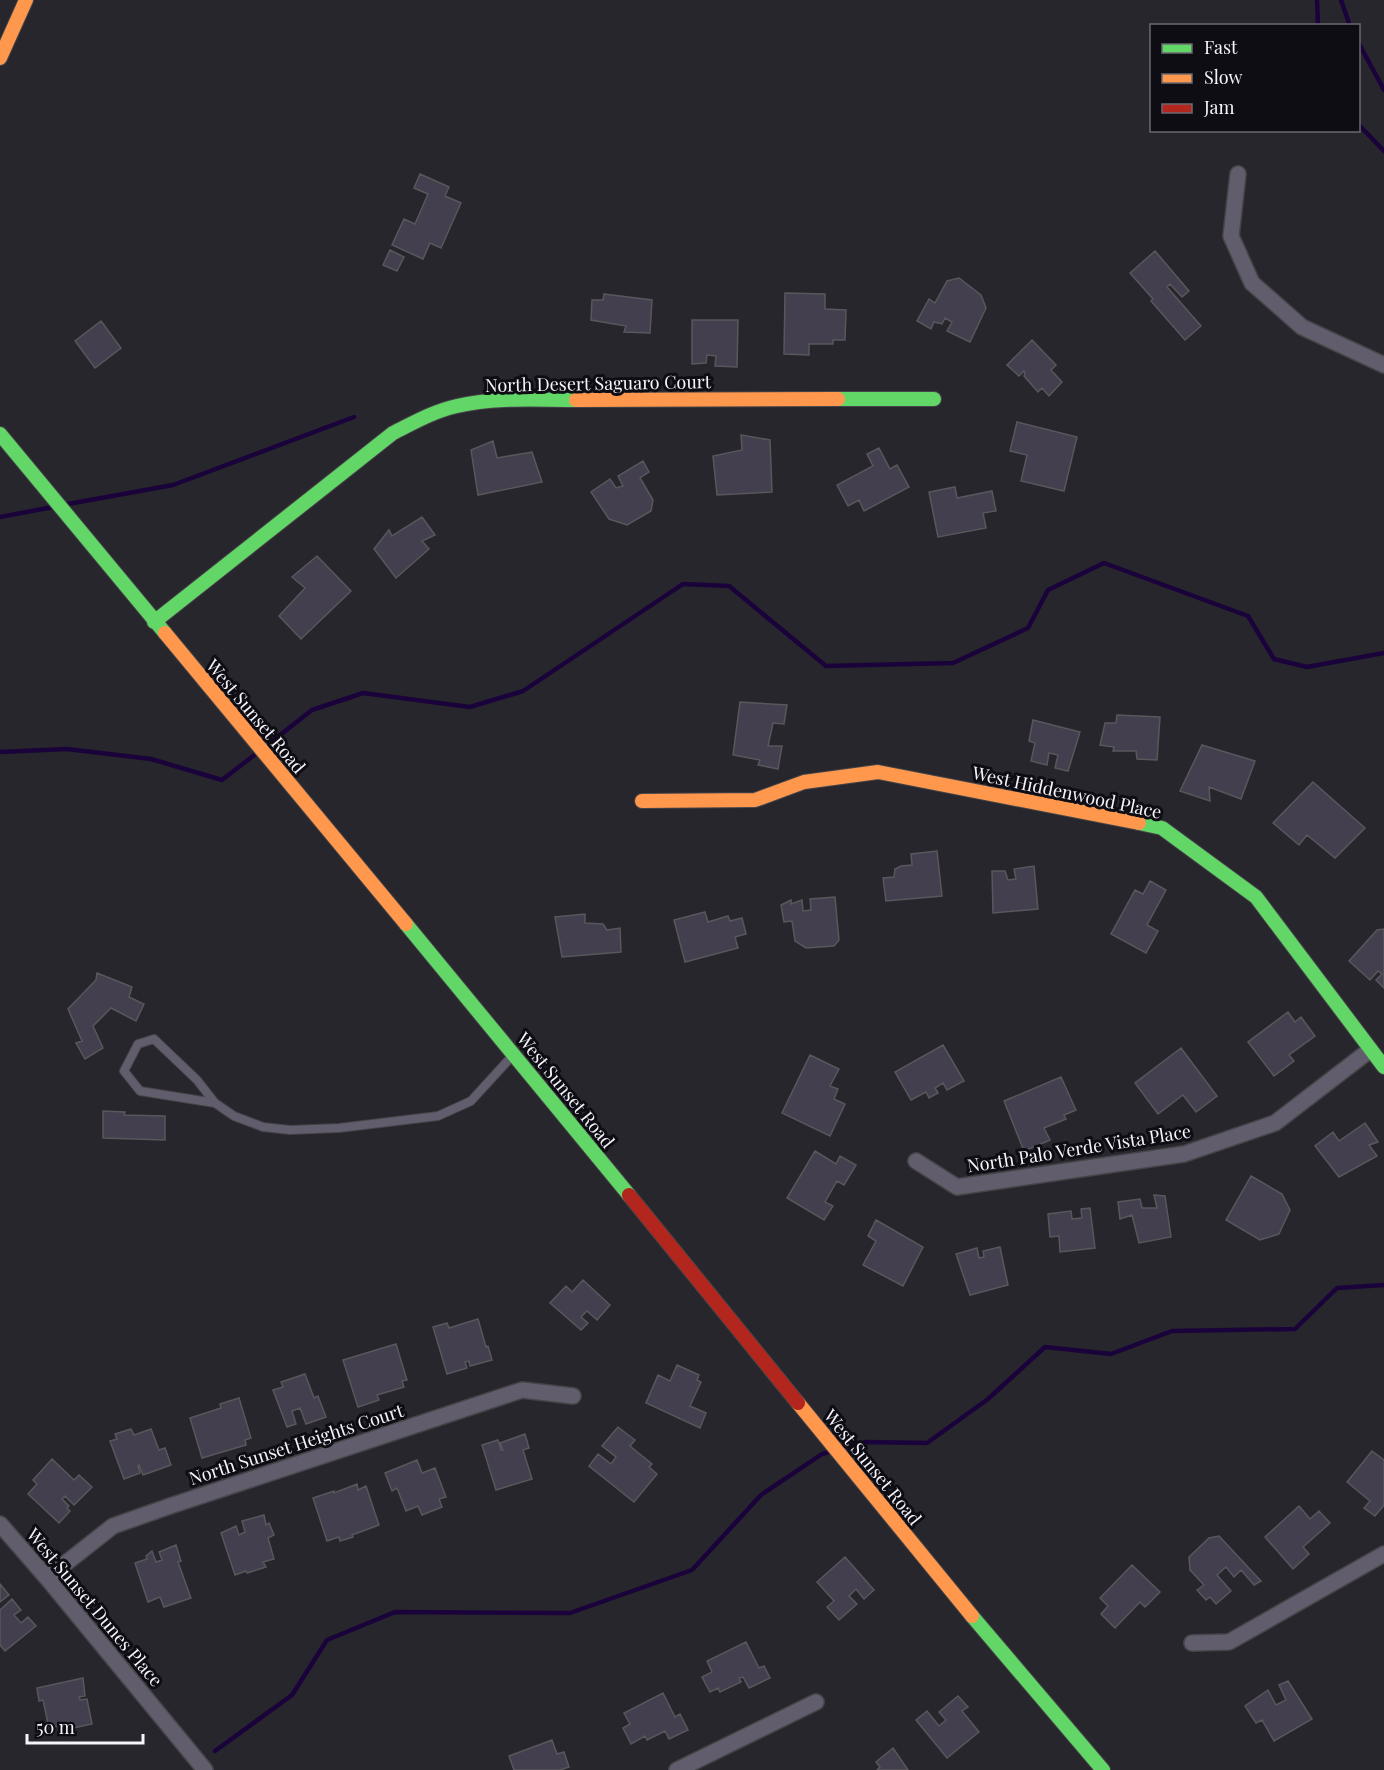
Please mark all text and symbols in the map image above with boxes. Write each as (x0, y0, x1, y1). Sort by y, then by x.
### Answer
legend (1150, 24, 1360, 132)
text: Fast (1204, 35, 1238, 59)
text: Slow (1204, 65, 1242, 89)
text: Jam (1203, 95, 1234, 119)
street label: North Desert Saguaro Court (485, 369, 712, 397)
street label: West Sunset Road (200, 653, 311, 779)
street label: West Hiddenwood Place (969, 760, 1164, 824)
street label: West Sunset Road (511, 1026, 620, 1153)
street label: North Palo Verde Vista Place (965, 1118, 1193, 1178)
street label: North Sunset Heights Court (186, 1398, 407, 1490)
street label: West Sunset Road (818, 1403, 927, 1530)
street label: West Sunset Dunes Place (21, 1522, 168, 1691)
scale bar (27, 1707, 142, 1745)
text: 50 m (36, 1715, 75, 1739)

